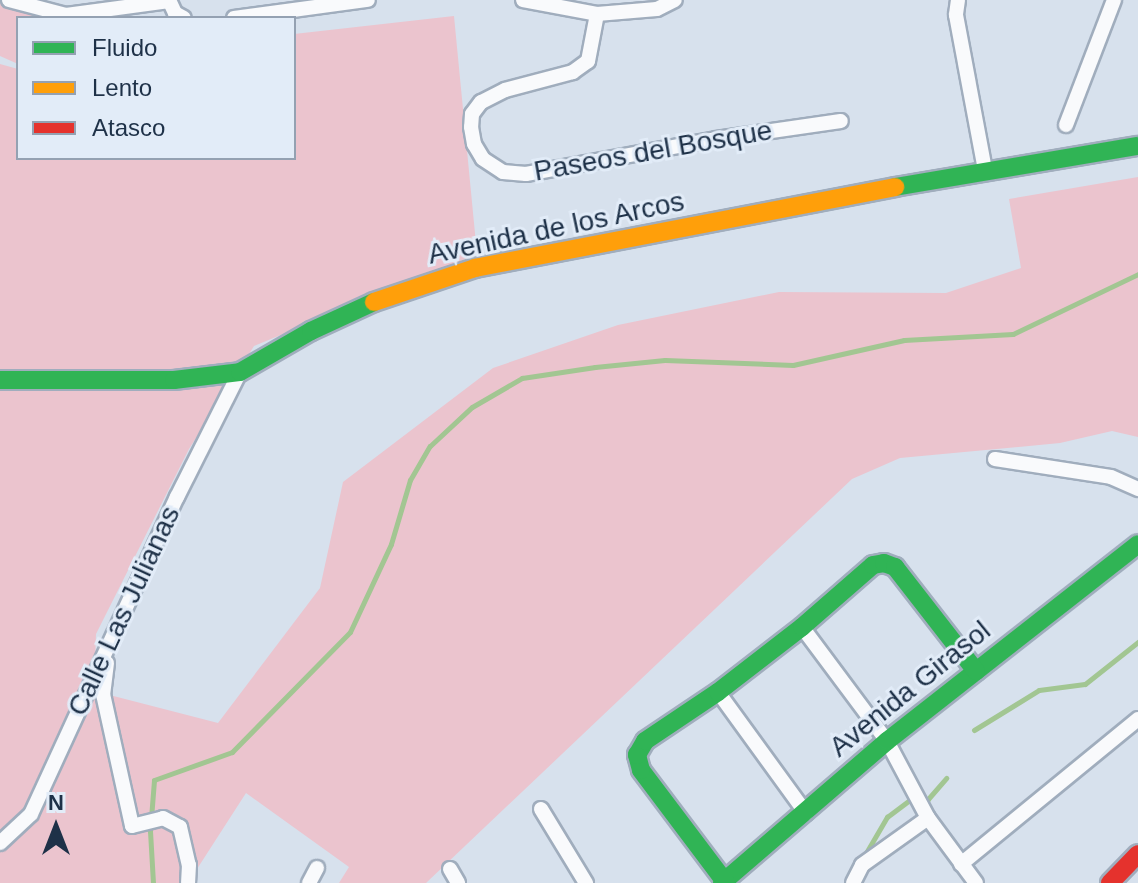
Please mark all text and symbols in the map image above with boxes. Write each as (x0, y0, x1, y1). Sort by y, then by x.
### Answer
legend (16, 16, 296, 160)
text: Fluido (92, 34, 157, 61)
text: Lento (92, 74, 152, 101)
text: Atasco (92, 114, 165, 141)
street label: Paseos del Bosque (531, 114, 775, 188)
street label: Avenida de los Arcos (424, 184, 688, 272)
street label: Calle Las Julianas (61, 501, 187, 721)
street label: Avenida Girasol (823, 614, 997, 764)
north arrow (16, 787, 96, 867)
text: N (48, 790, 64, 815)

